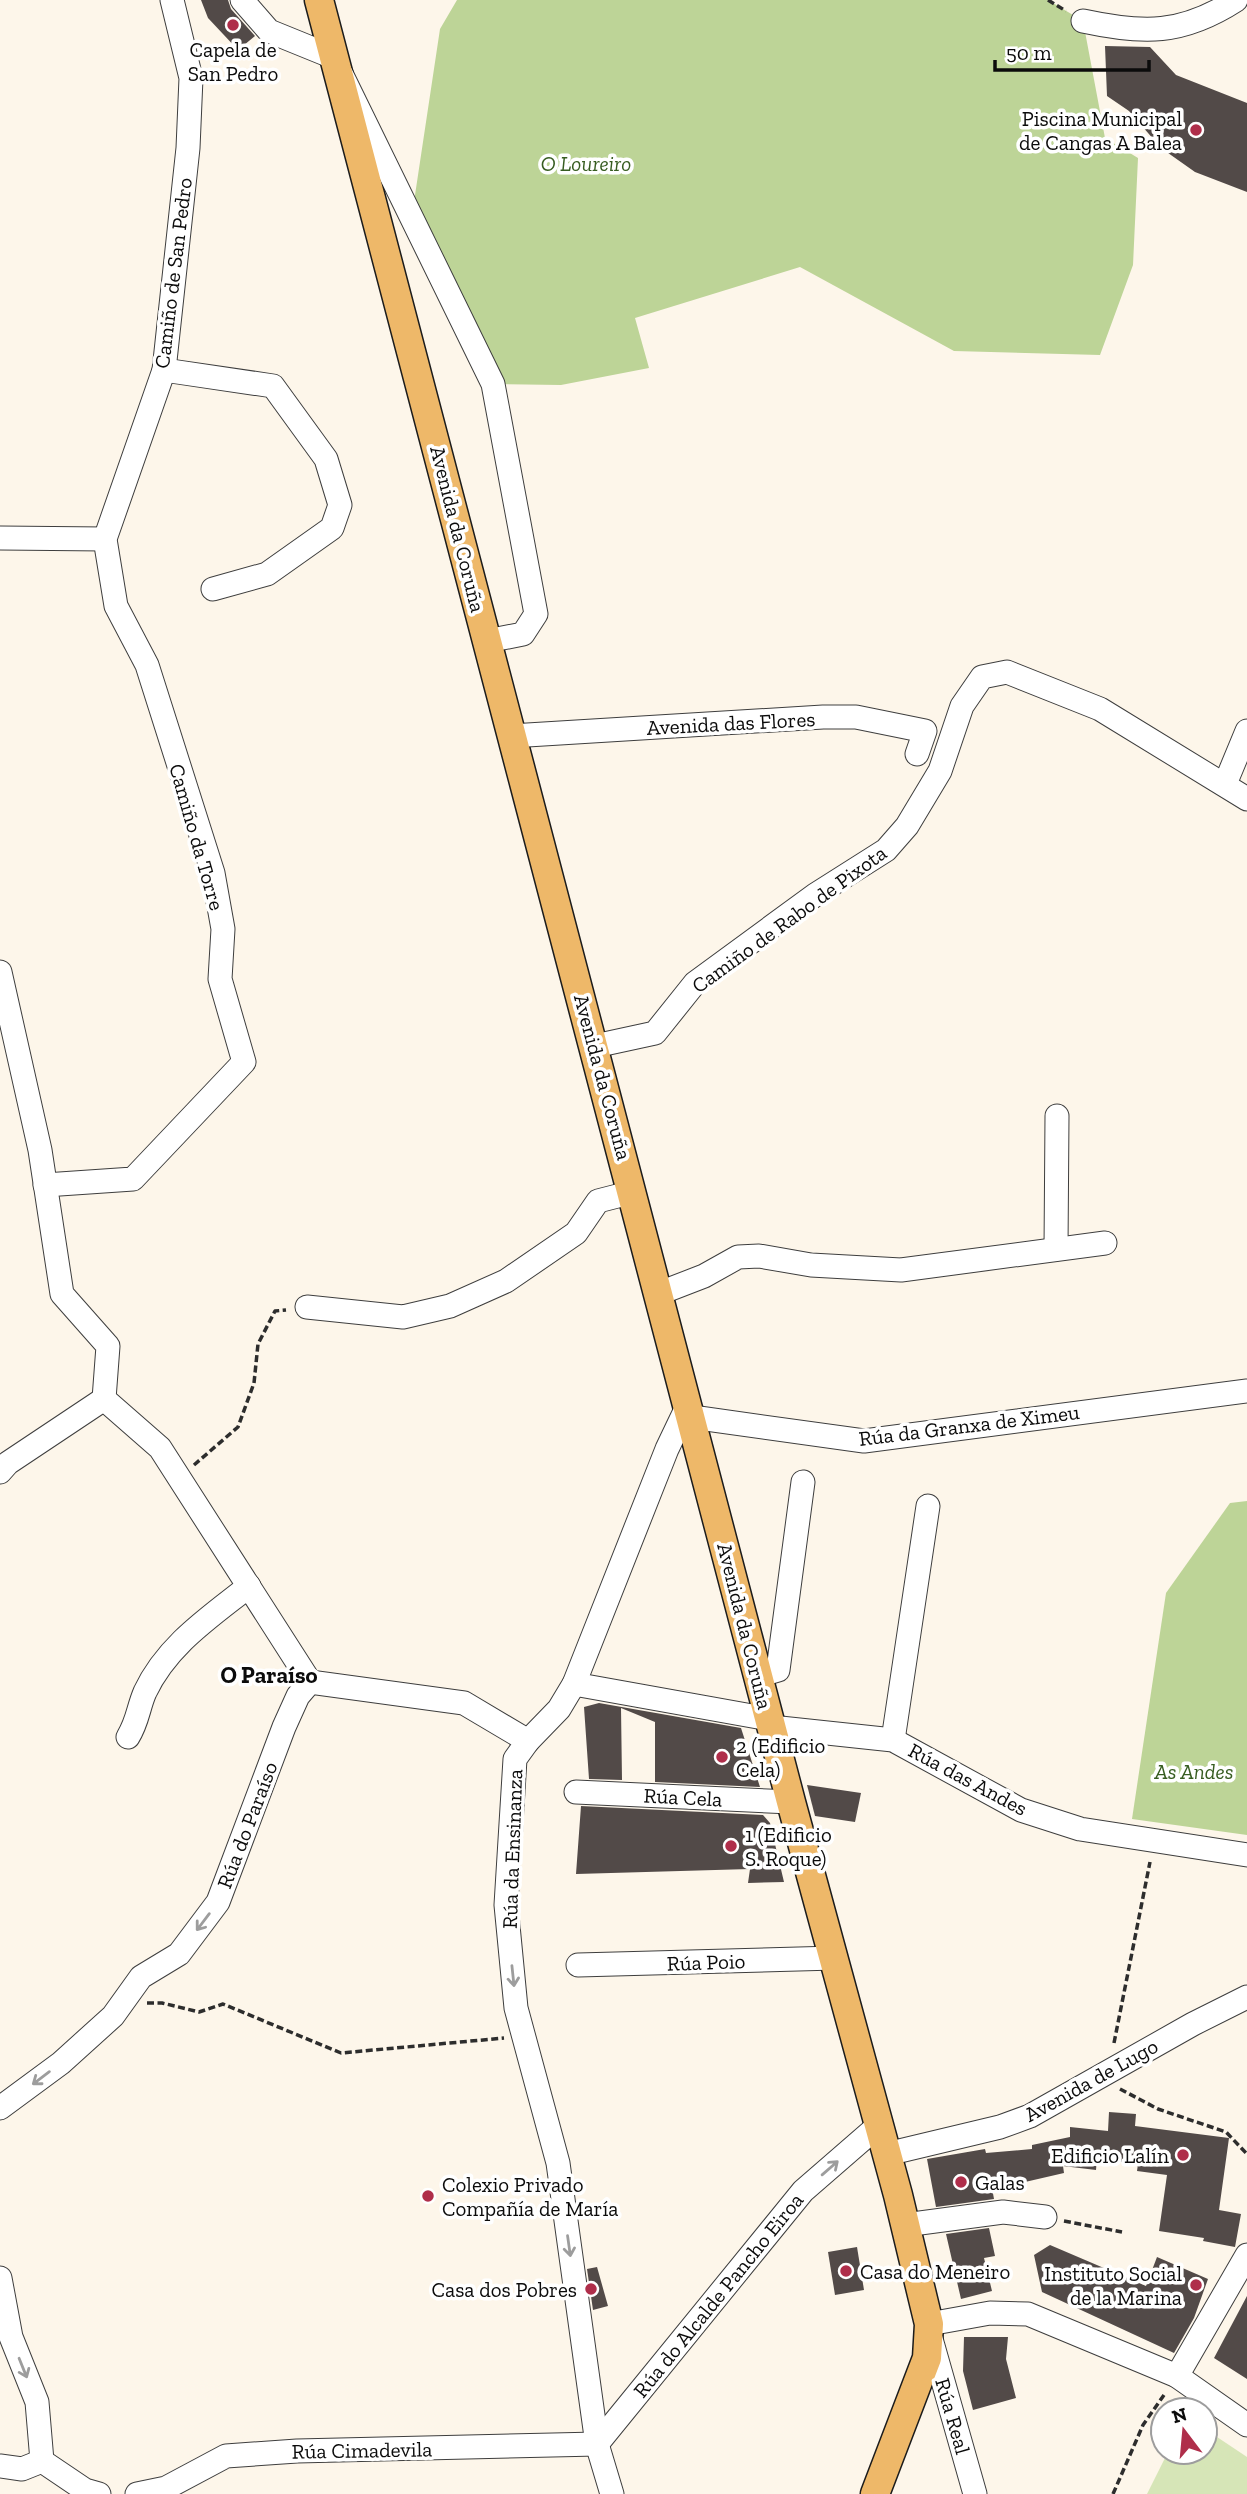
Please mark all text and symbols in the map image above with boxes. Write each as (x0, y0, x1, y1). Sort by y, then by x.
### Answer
marker: Capela de San Pedro (225, 17, 241, 33)
scale bar (995, 28, 1149, 72)
place label: Capela de San Pedro (188, 37, 278, 86)
text: 50 m (1006, 40, 1052, 65)
place label: Piscina Municipal de Cangas A Balea (1019, 106, 1182, 155)
marker: Piscina Municipal de Cangas A Balea (1188, 122, 1204, 138)
park label: O Loureiro (541, 151, 631, 176)
street label: Camiño de San Pedro (149, 176, 197, 370)
street label: Avenida da Coruña (425, 443, 491, 615)
street label: Avenida das Flores (646, 706, 816, 740)
street label: Camiño da Torre (164, 761, 230, 913)
street label: Camiño de Rabo de Pixota (687, 840, 891, 998)
street label: Avenida da Coruña (569, 991, 637, 1163)
street label: Rúa da Granxa de Ximeu (857, 1399, 1081, 1451)
street label: Avenida da Coruña (712, 1540, 778, 1712)
district label: O Paraíso (220, 1661, 318, 1689)
place label: 2 (Edificio Cela) (736, 1733, 825, 1782)
street label: Rúa das Andes (904, 1737, 1032, 1821)
marker: 2 (Edificio Cela) (714, 1749, 730, 1765)
street label: Rúa do Paraíso (211, 1758, 283, 1892)
park label: As Andes (1154, 1759, 1233, 1784)
street label: Rúa da Ensinanza (497, 1769, 527, 1929)
street label: Rúa Cela (643, 1782, 723, 1812)
place label: 1 (Edificio S. Roque) (745, 1822, 832, 1871)
marker: 1 (Edificio S. Roque) (723, 1838, 739, 1854)
one-way arrow (196, 1912, 210, 1931)
street label: Rúa Poio (666, 1948, 746, 1976)
one-way arrow (506, 1964, 519, 1986)
street label: Avenida de Lugo (1020, 2033, 1162, 2127)
one-way arrow (32, 2070, 50, 2085)
place label: Edificio Lalín (1051, 2143, 1169, 2168)
marker: Edificio Lalín (1175, 2147, 1191, 2163)
one-way arrow (820, 2160, 838, 2176)
place label: Galas (975, 2170, 1025, 2195)
place label: Colexio Privado Compañía de María (442, 2172, 618, 2221)
marker: Galas (953, 2174, 969, 2190)
marker: Colexio Privado Compañía de María (420, 2188, 436, 2204)
street label: Rúa do Alcalde Pancho Eiroa (628, 2188, 808, 2402)
one-way arrow (563, 2234, 576, 2256)
place label: Casa do Meneiro (860, 2259, 1010, 2284)
place label: Instituto Social de la Marina (1044, 2261, 1182, 2310)
marker: Casa do Meneiro (838, 2263, 854, 2279)
place label: Casa dos Pobres (431, 2277, 577, 2302)
marker: Instituto Social de la Marina (1188, 2277, 1204, 2293)
marker: Casa dos Pobres (583, 2281, 599, 2297)
one-way arrow (18, 2356, 31, 2378)
street label: Rúa Real (930, 2375, 976, 2457)
north arrow (1149, 2396, 1219, 2466)
text: N (1169, 2402, 1190, 2428)
street label: Rúa Cimadevila (291, 2436, 433, 2464)

